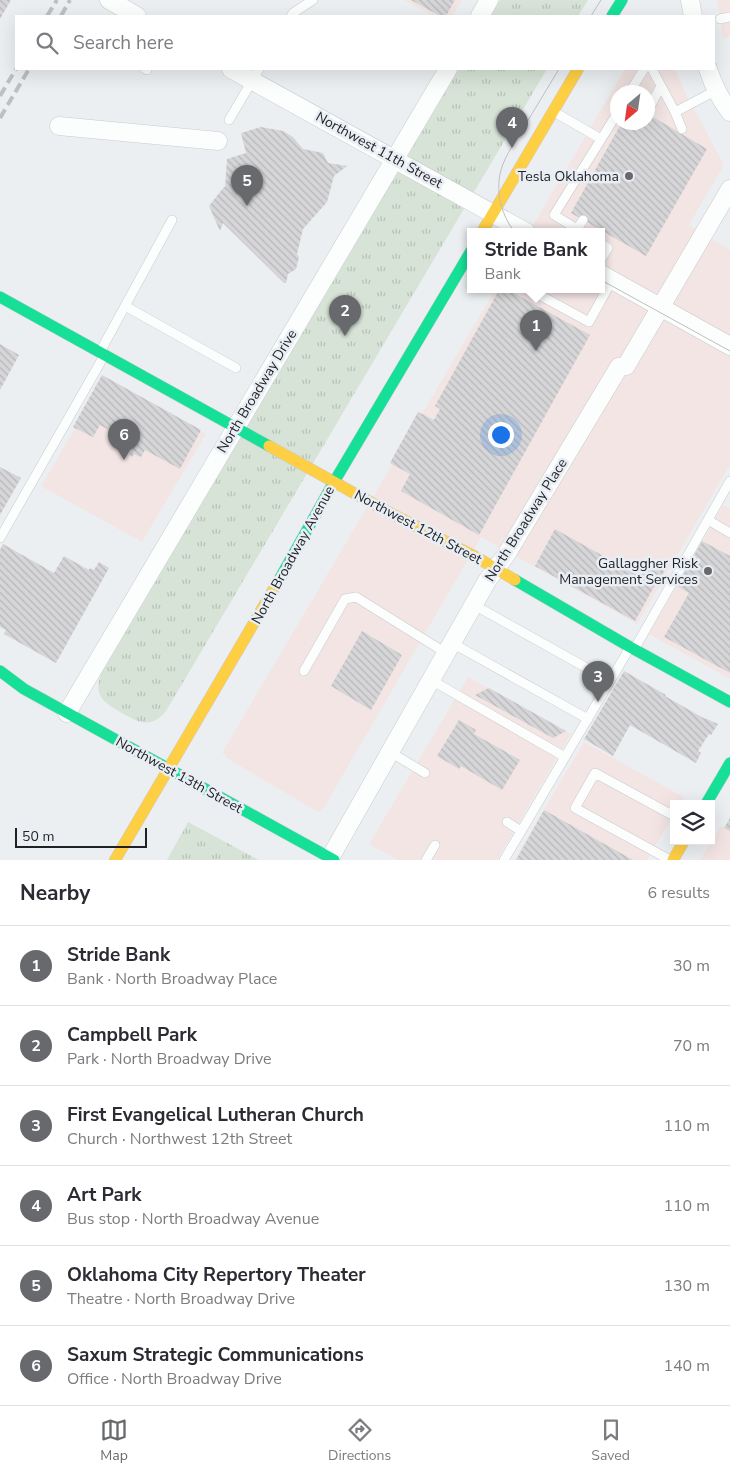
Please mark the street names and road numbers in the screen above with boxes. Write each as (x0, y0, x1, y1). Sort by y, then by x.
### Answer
street label: Northwest 11th Street (312, 107, 446, 193)
street label: North Broadway Drive (213, 326, 301, 456)
street label: North Broadway Place (480, 455, 572, 585)
street label: North Broadway Avenue (247, 483, 339, 627)
street label: Northwest 12th Street (351, 485, 485, 569)
street label: Northwest 13th Street (112, 732, 246, 818)

